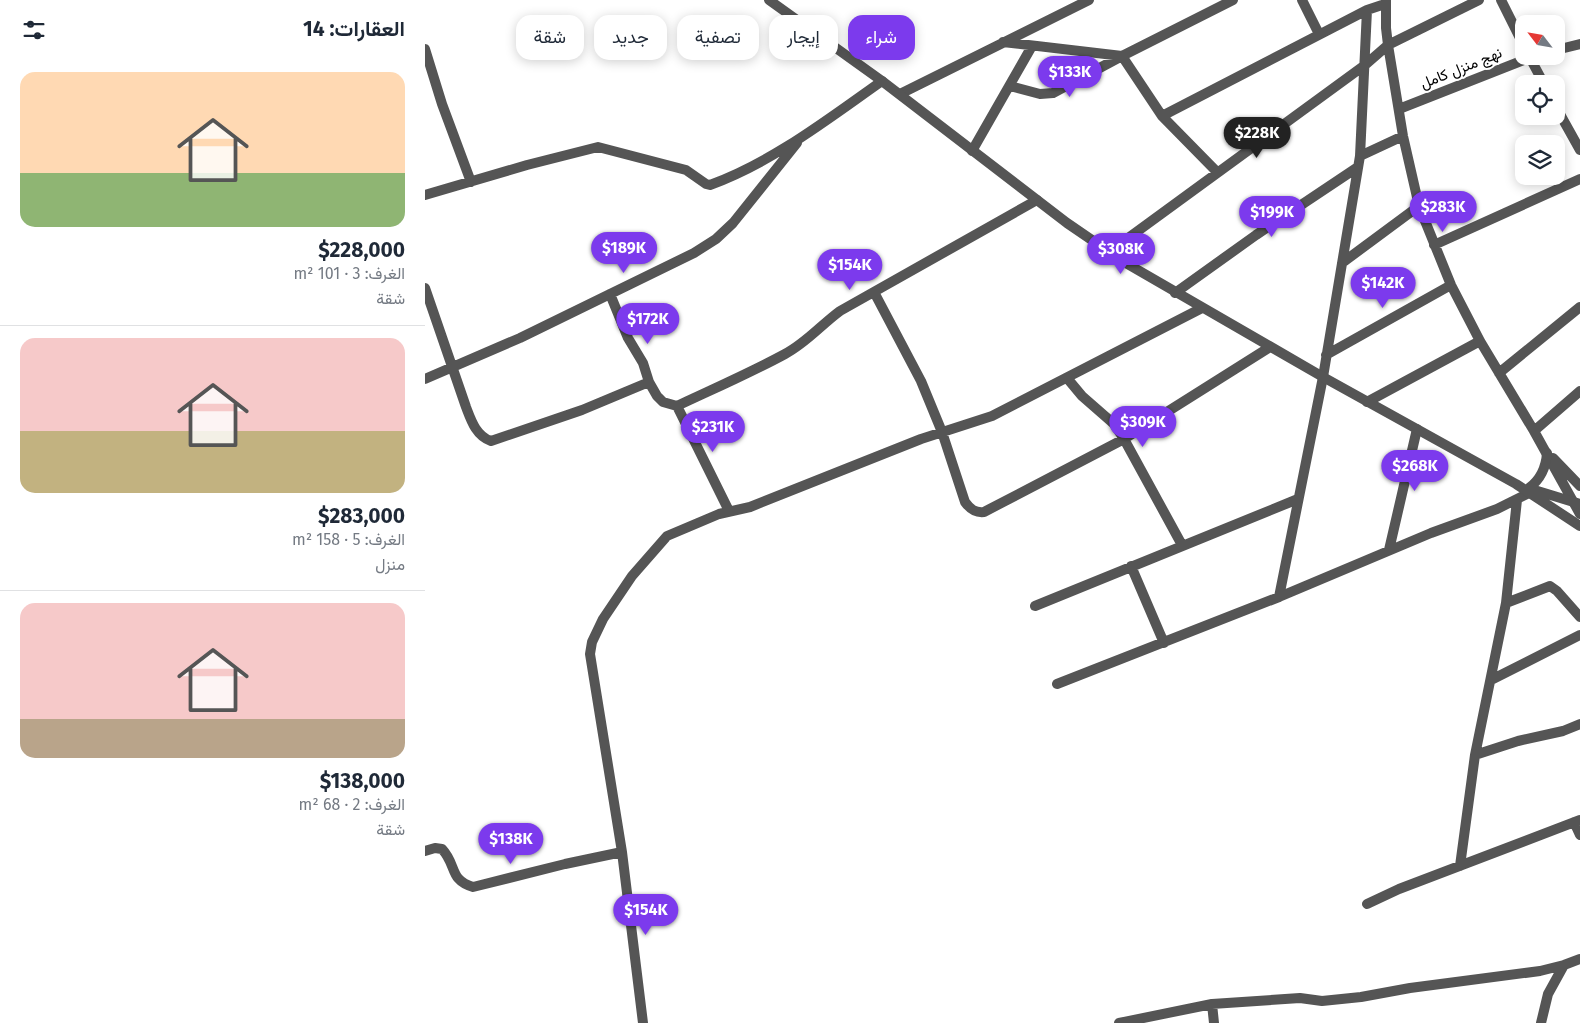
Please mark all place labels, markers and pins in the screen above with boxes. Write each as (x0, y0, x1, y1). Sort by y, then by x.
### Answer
pin: $133K (1035, 56, 1105, 98)
pin: $228K (1222, 116, 1292, 159)
pin: $283K (1408, 190, 1478, 233)
pin: $199K (1237, 196, 1307, 238)
pin: $189K (589, 232, 659, 274)
pin: $308K (1086, 232, 1156, 275)
pin: $154K (815, 248, 885, 291)
pin: $142K (1348, 266, 1418, 309)
pin: $172K (613, 302, 683, 345)
pin: $309K (1108, 406, 1178, 448)
pin: $231K (678, 410, 748, 453)
pin: $268K (1380, 450, 1450, 492)
pin: $138K (476, 822, 546, 865)
pin: $154K (611, 894, 681, 936)

